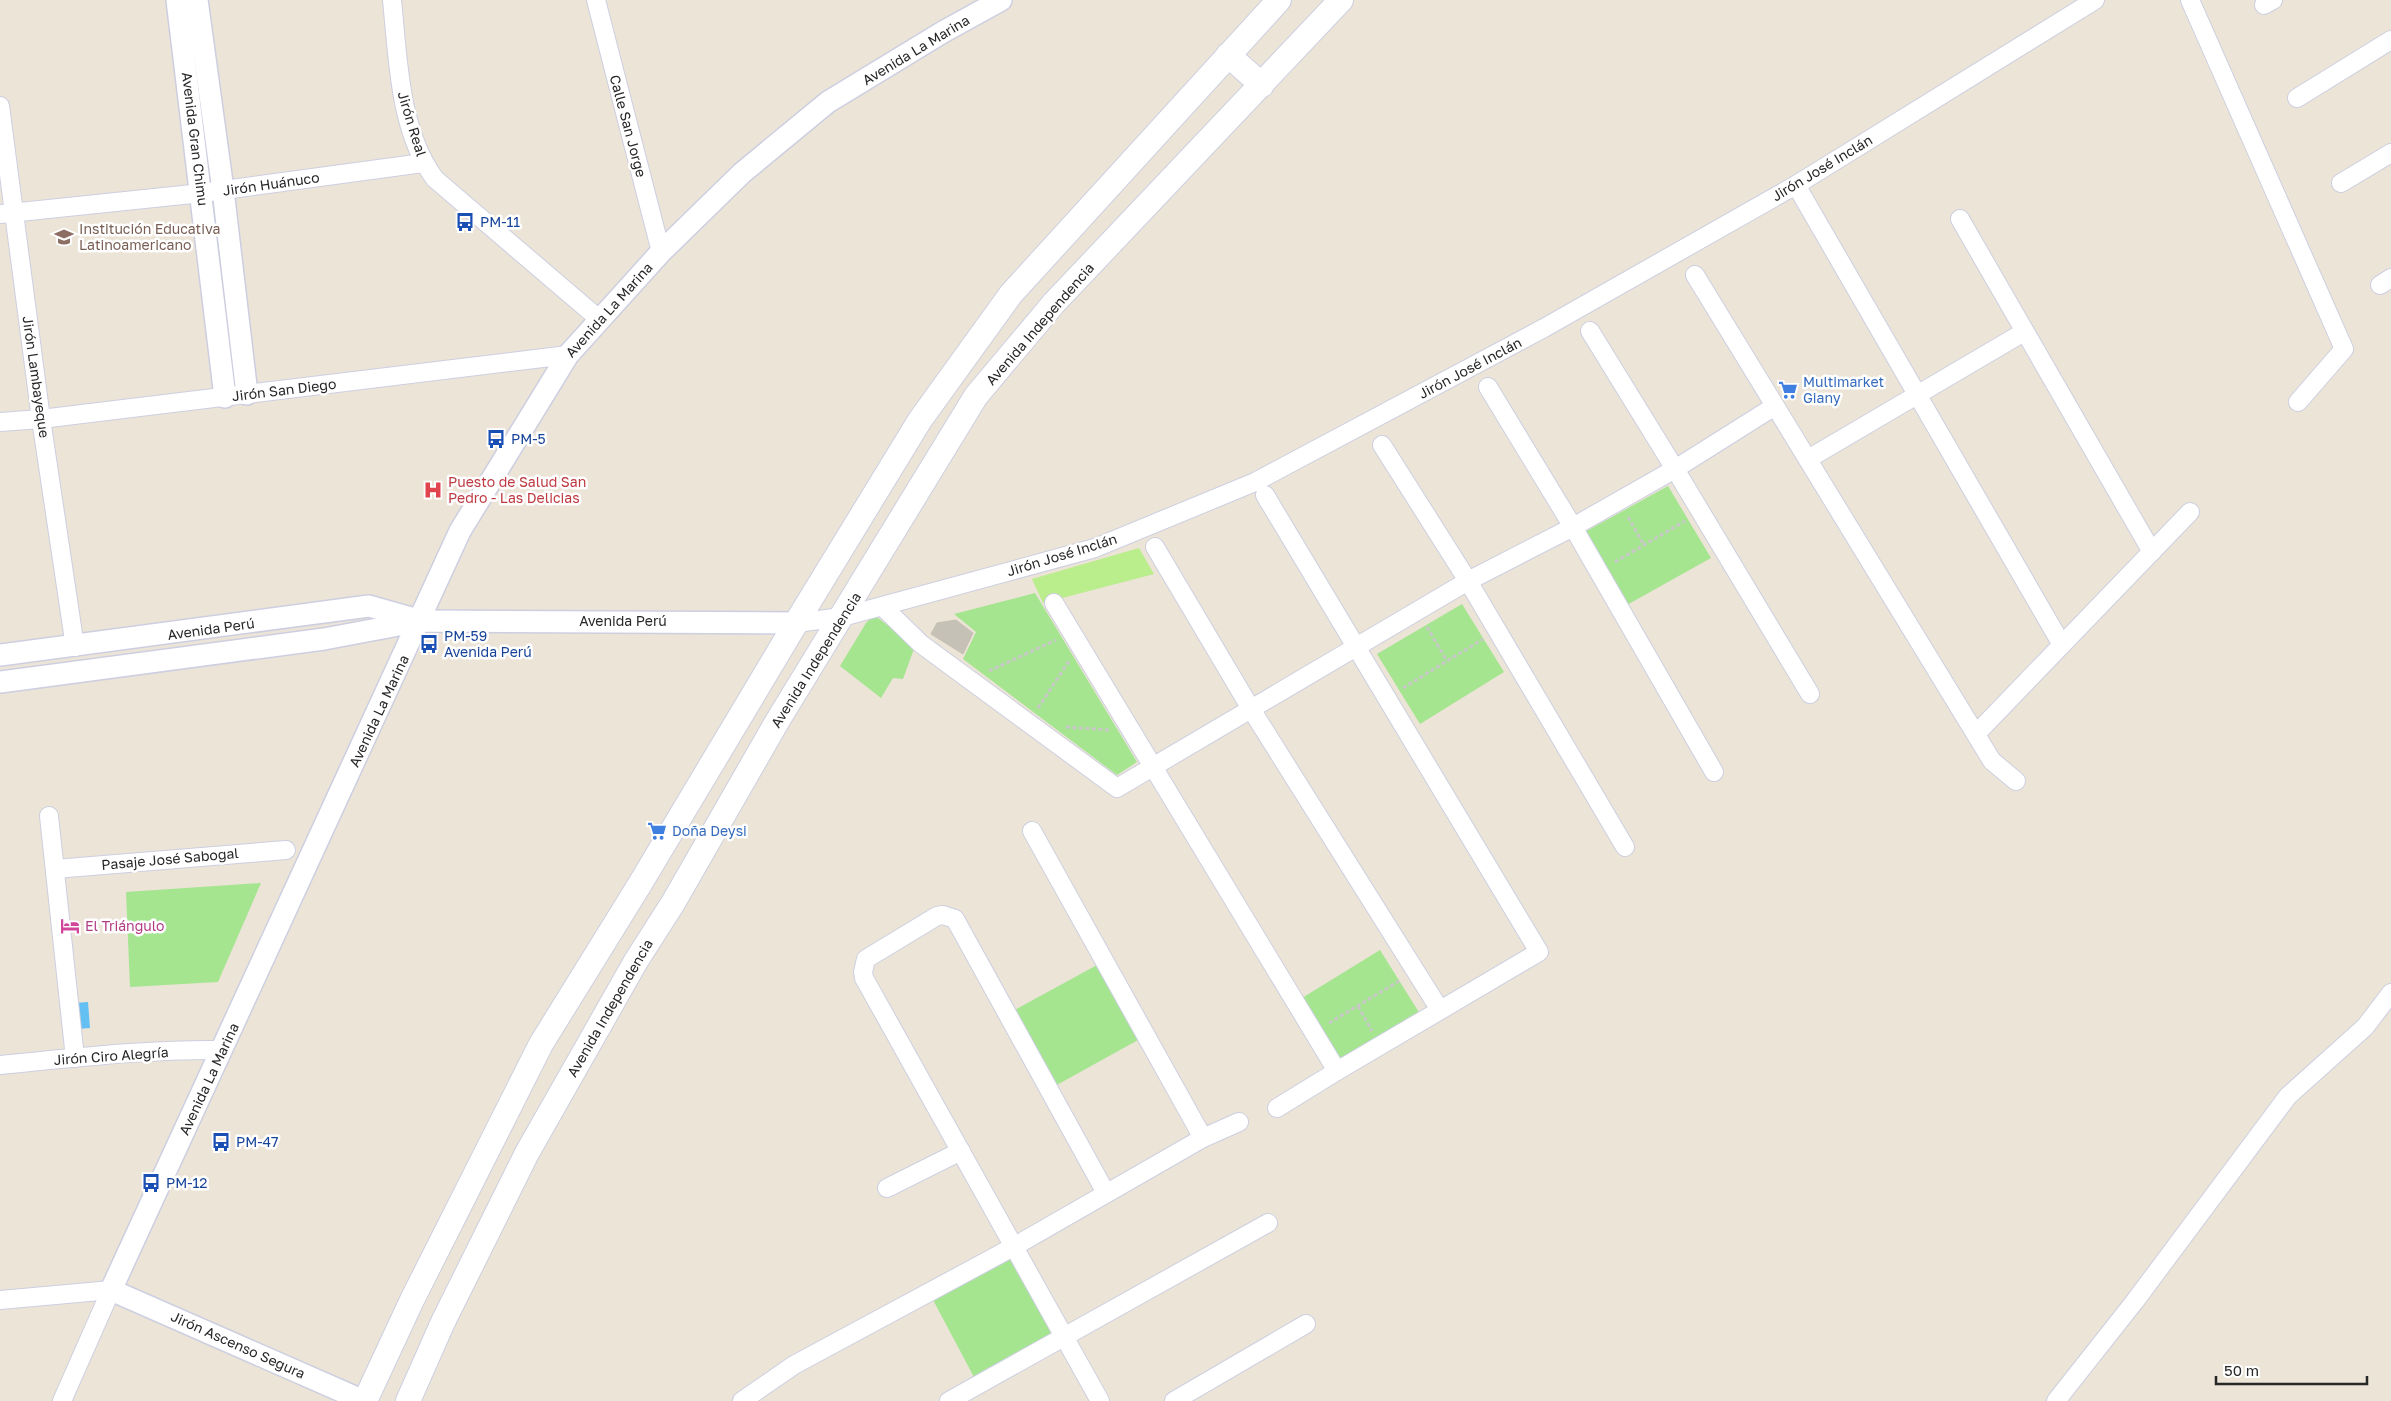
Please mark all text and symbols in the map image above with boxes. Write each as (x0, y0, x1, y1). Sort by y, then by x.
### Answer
street label: Avenida La Marina (859, 11, 972, 88)
street label: Avenida Gran Chimu (179, 71, 212, 207)
street label: Calle San Jorge (607, 73, 650, 179)
street label: Jirón Real (395, 89, 430, 158)
street label: Jirón José Inclán (1768, 131, 1875, 204)
street label: Jirón Huánuco (221, 168, 320, 199)
bus stop icon: PM-11 (454, 211, 476, 233)
place label: PM-11 (480, 213, 520, 230)
place label: Institución Educativa Latinoamericano (79, 220, 220, 253)
school or university icon: Institución Educativa Latinoamericano (53, 226, 75, 248)
street label: Avenida La Marina (562, 259, 656, 361)
street label: Avenida Independencia (982, 259, 1097, 388)
street label: Jirón Lambayeque (20, 315, 53, 439)
street label: Jirón José Inclán (1415, 333, 1524, 402)
place label: Multimarket Giany (1803, 373, 1884, 406)
street label: Jirón San Diego (231, 375, 337, 404)
supermarket icon: Multimarket Giany (1777, 379, 1799, 401)
bus stop icon: PM-5 (485, 428, 507, 450)
place label: PM-5 (511, 430, 546, 447)
place label: Puesto de Salud San Pedro - Las Delicias (448, 473, 586, 506)
hospital icon: Puesto de Salud San Pedro - Las Delicias (422, 479, 444, 501)
street label: Jirón José Inclán (1005, 530, 1119, 579)
street label: Avenida Independencia (767, 589, 864, 731)
street label: Avenida Perú (579, 612, 667, 629)
street label: Avenida Perú (166, 614, 256, 643)
place label: PM-59 Avenida Perú (444, 627, 532, 660)
bus stop icon: PM-59 Avenida Perú (418, 633, 440, 655)
street label: Avenida La Marina (345, 652, 412, 770)
supermarket icon: Doña Deysi (646, 820, 668, 842)
place label: Doña Deysi (672, 822, 747, 839)
street label: Pasaje José Sabogal (101, 844, 239, 873)
hotel icon: El Triángulo (59, 915, 81, 937)
place label: El Triángulo (85, 917, 165, 934)
street label: Avenida Independencia (563, 936, 656, 1080)
street label: Avenida La Marina (175, 1020, 242, 1138)
street label: Jirón Ciro Alegría (53, 1043, 169, 1068)
bus stop icon: PM-47 (210, 1131, 232, 1153)
place label: PM-47 (236, 1133, 279, 1150)
bus stop icon: PM-12 (140, 1172, 162, 1194)
place label: PM-12 (166, 1174, 207, 1191)
street label: Jirón Ascenso Segura (168, 1307, 308, 1382)
scale bar (2216, 1354, 2367, 1386)
text: 50 m (2224, 1361, 2259, 1379)

